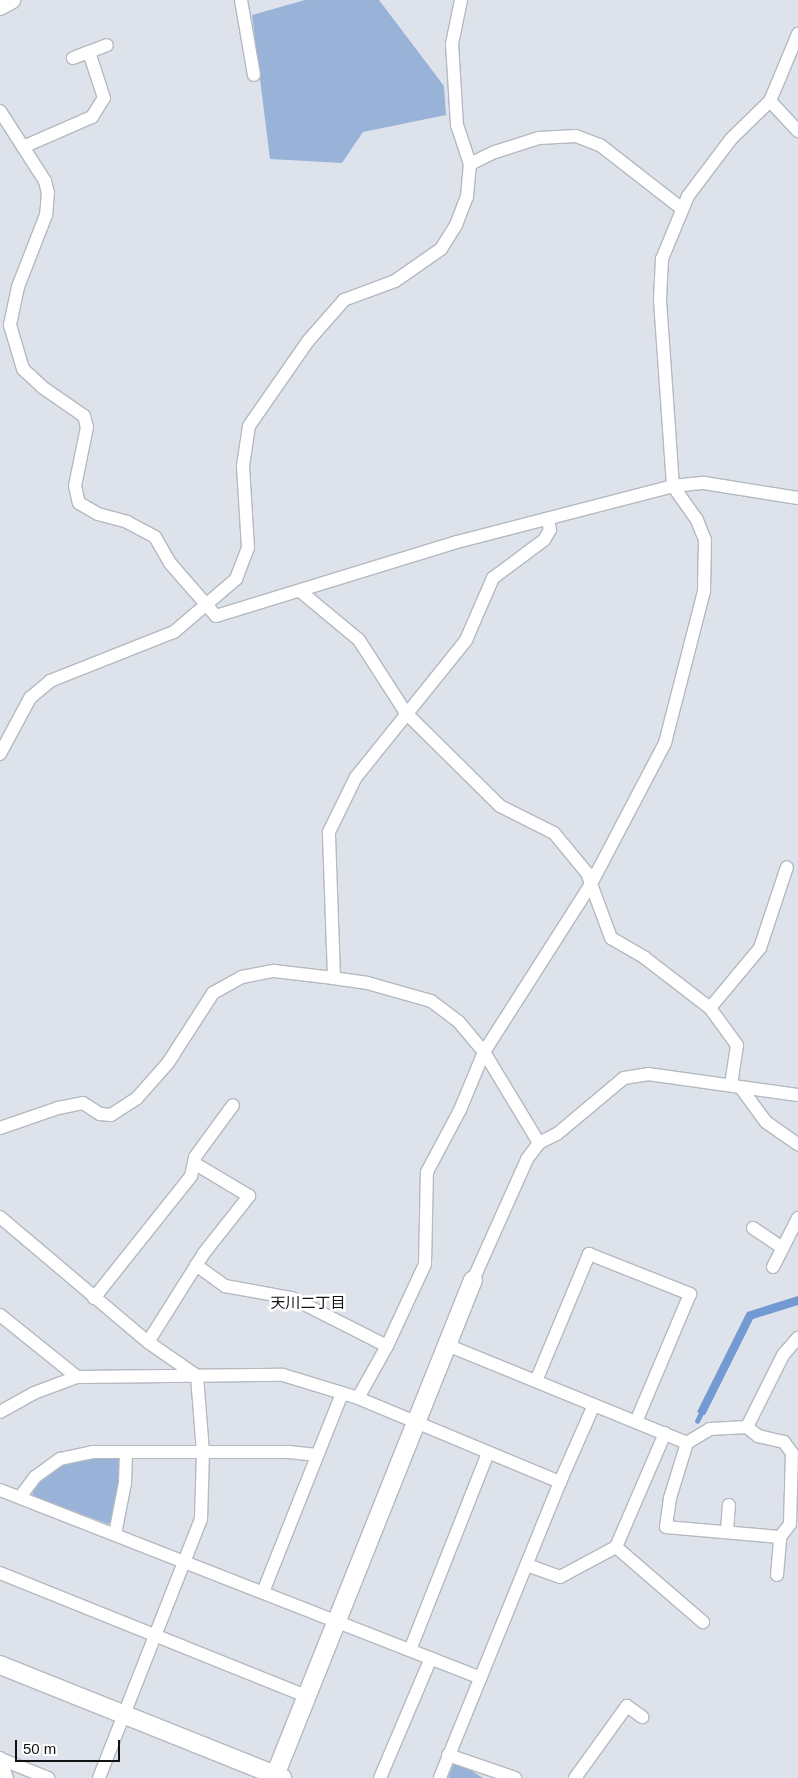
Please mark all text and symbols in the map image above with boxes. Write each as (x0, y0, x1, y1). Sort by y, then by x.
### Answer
district label: 天川二丁目 (271, 1294, 345, 1312)
scale bar (18, 1730, 122, 1762)
text: 50 m (23, 1740, 56, 1757)

